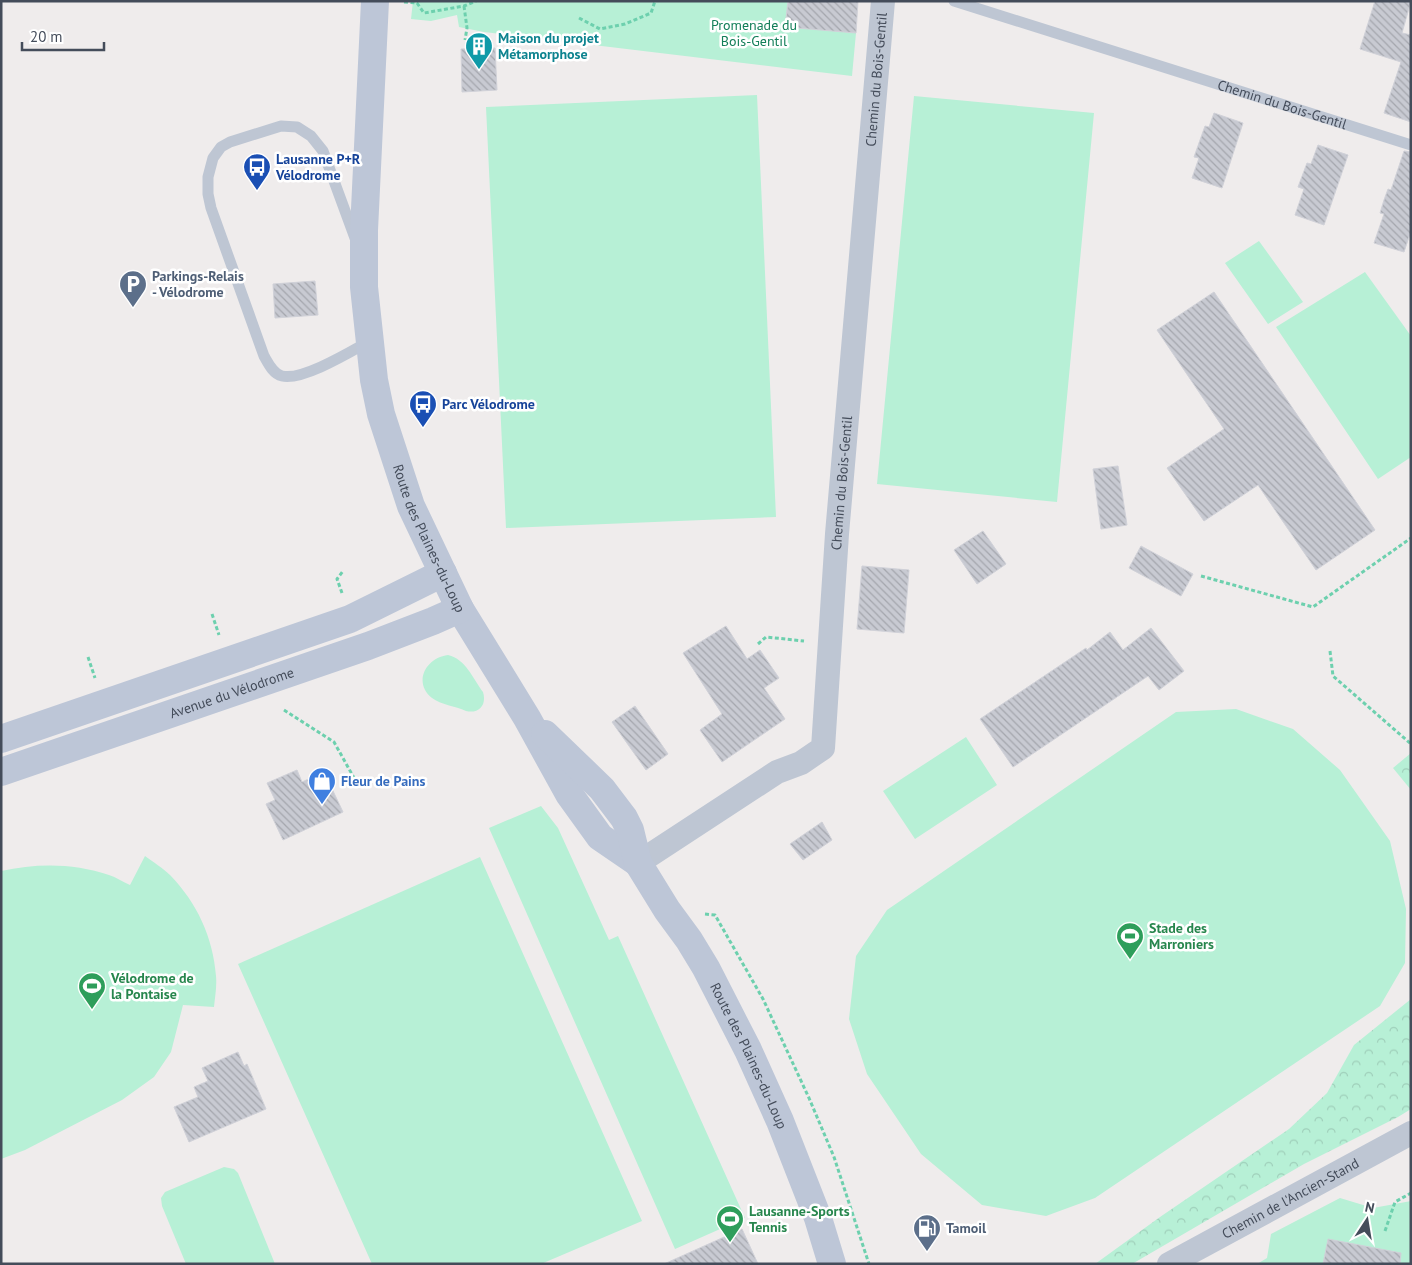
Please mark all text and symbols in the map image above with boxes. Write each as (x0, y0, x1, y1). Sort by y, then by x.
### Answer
street label: Chemin du Bois-Gentil (861, 12, 891, 147)
park label: Promenade du Bois-Gentil (711, 16, 797, 50)
scale bar (22, 20, 105, 52)
text: 20 m (30, 27, 63, 46)
place label: Maison du projet Métamorphose (498, 29, 599, 63)
building icon: Maison du projet Métamorphose (464, 31, 494, 70)
street label: Chemin du Bois-Gentil (1215, 76, 1349, 133)
place label: Lausanne P+R Vélodrome (275, 150, 361, 184)
bus stop icon: Lausanne P+R Vélodrome (242, 152, 272, 191)
place label: Parkings-Relais - Vélodrome (152, 267, 244, 301)
parking icon: Parkings-Relais - Vélodrome (118, 269, 148, 308)
bus stop icon: Parc Vélodrome (408, 389, 438, 428)
place label: Parc Vélodrome (442, 395, 535, 413)
street label: Chemin du Bois-Gentil (827, 415, 856, 551)
street label: Route des Plaines-du-Loup (389, 462, 469, 615)
street label: Avenue du Vélodrome (167, 663, 296, 722)
shop icon: Fleur de Pains (307, 766, 337, 805)
place label: Fleur de Pains (341, 772, 425, 790)
place label: Stade des Marroniers (1149, 919, 1214, 953)
sports icon: Stade des Marroniers (1115, 921, 1145, 960)
place label: Vélodrome de la Pontaise (110, 969, 194, 1003)
sports icon: Vélodrome de la Pontaise (77, 971, 107, 1010)
street label: Route des Plaines-du-Loup (706, 980, 791, 1132)
street label: Chemin de l'Ancien-Stand (1219, 1154, 1362, 1243)
north arrow (1342, 1195, 1392, 1245)
text: N (1363, 1198, 1376, 1217)
place label: Lausanne-Sports Tennis (749, 1202, 850, 1236)
sports icon: Lausanne-Sports Tennis (715, 1204, 745, 1243)
fuel station icon: Tamoil (912, 1213, 942, 1252)
place label: Tamoil (946, 1219, 987, 1237)

